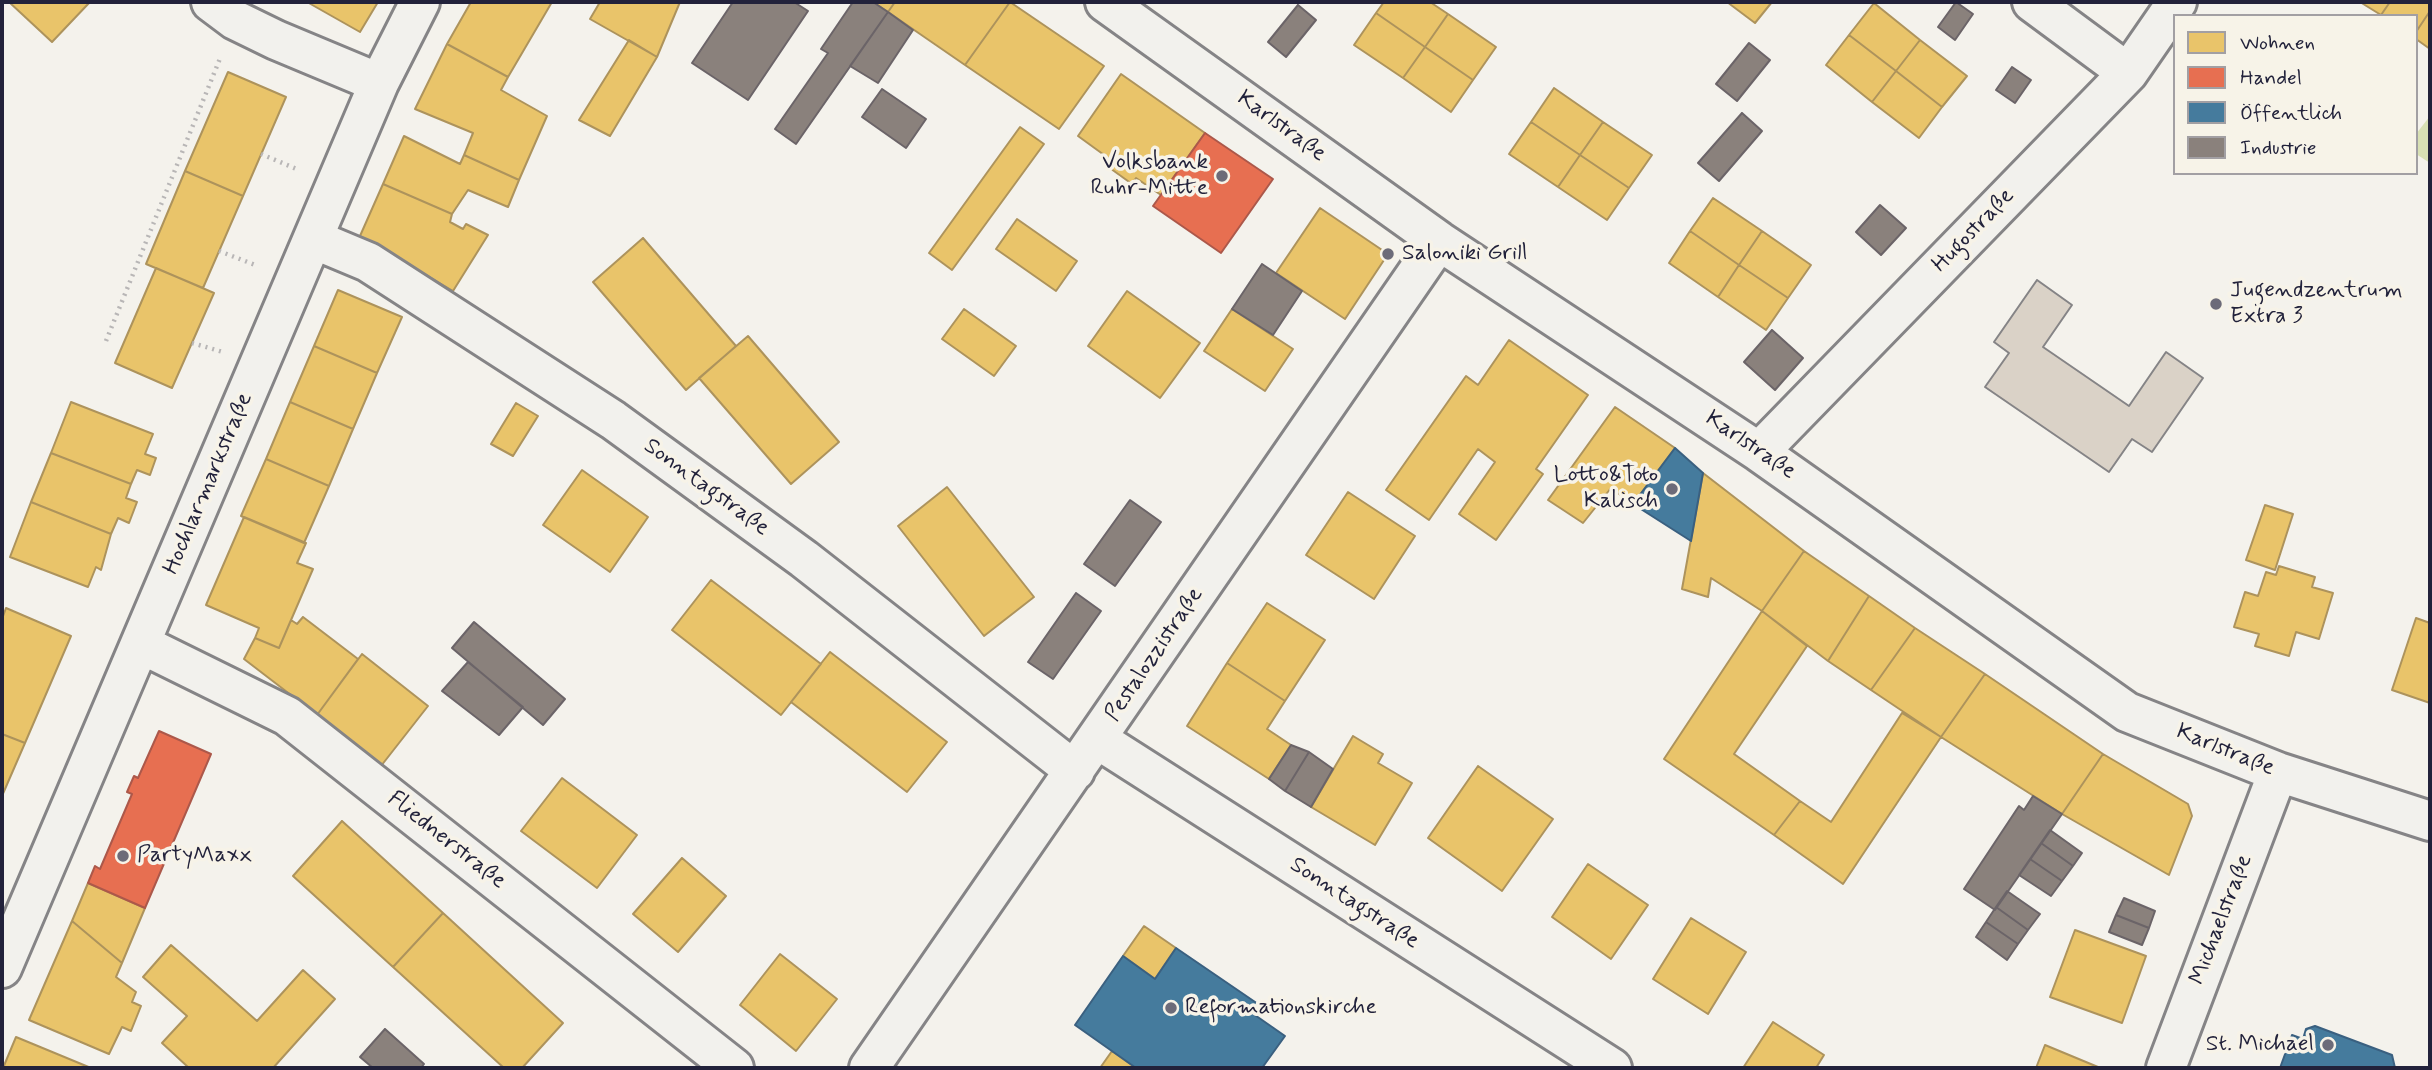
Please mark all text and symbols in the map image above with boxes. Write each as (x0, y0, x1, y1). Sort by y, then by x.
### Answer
legend (2173, 14, 2418, 175)
text: Wohnen (2240, 29, 2315, 57)
text: Handel (2240, 64, 2302, 92)
street label: Karlstraße (1231, 85, 1331, 169)
text: Öffentlich (2240, 99, 2342, 127)
text: Industrie (2240, 134, 2316, 162)
place label: Volksbank Ruhr-Mitte (1090, 149, 1208, 203)
marker: Volksbank Ruhr-Mitte (1214, 168, 1230, 184)
street label: Hugostraße (1927, 183, 2021, 279)
place label: Saloniki Grill (1402, 240, 1527, 268)
marker: Saloniki Grill (1380, 246, 1396, 262)
place label: Jugendzentrum Extra 3 (2230, 277, 2403, 331)
marker: Jugendzentrum Extra 3 (2208, 296, 2224, 312)
street label: Hochlarmarkstraße (158, 389, 260, 579)
street label: Karlstraße (1699, 406, 1801, 486)
street label: Sonntagstraße (638, 433, 774, 543)
place label: Lotto&Toto Kalisch (1554, 462, 1658, 516)
marker: Lotto&Toto Kalisch (1664, 481, 1680, 497)
street label: Pestalozzistraße (1100, 583, 1210, 727)
street label: Karlstraße (2172, 719, 2278, 783)
street label: Fliednerstraße (381, 786, 511, 896)
place label: PartyMaxx (137, 842, 252, 870)
marker: PartyMaxx (115, 848, 131, 864)
street label: Michaelstraße (2185, 851, 2259, 989)
street label: Sonntagstraße (1284, 852, 1424, 956)
place label: Reformationskirche (1185, 994, 1377, 1022)
marker: Reformationskirche (1163, 1000, 1179, 1016)
place label: St. Michael (2206, 1031, 2314, 1059)
marker: St. Michael (2320, 1037, 2336, 1053)

